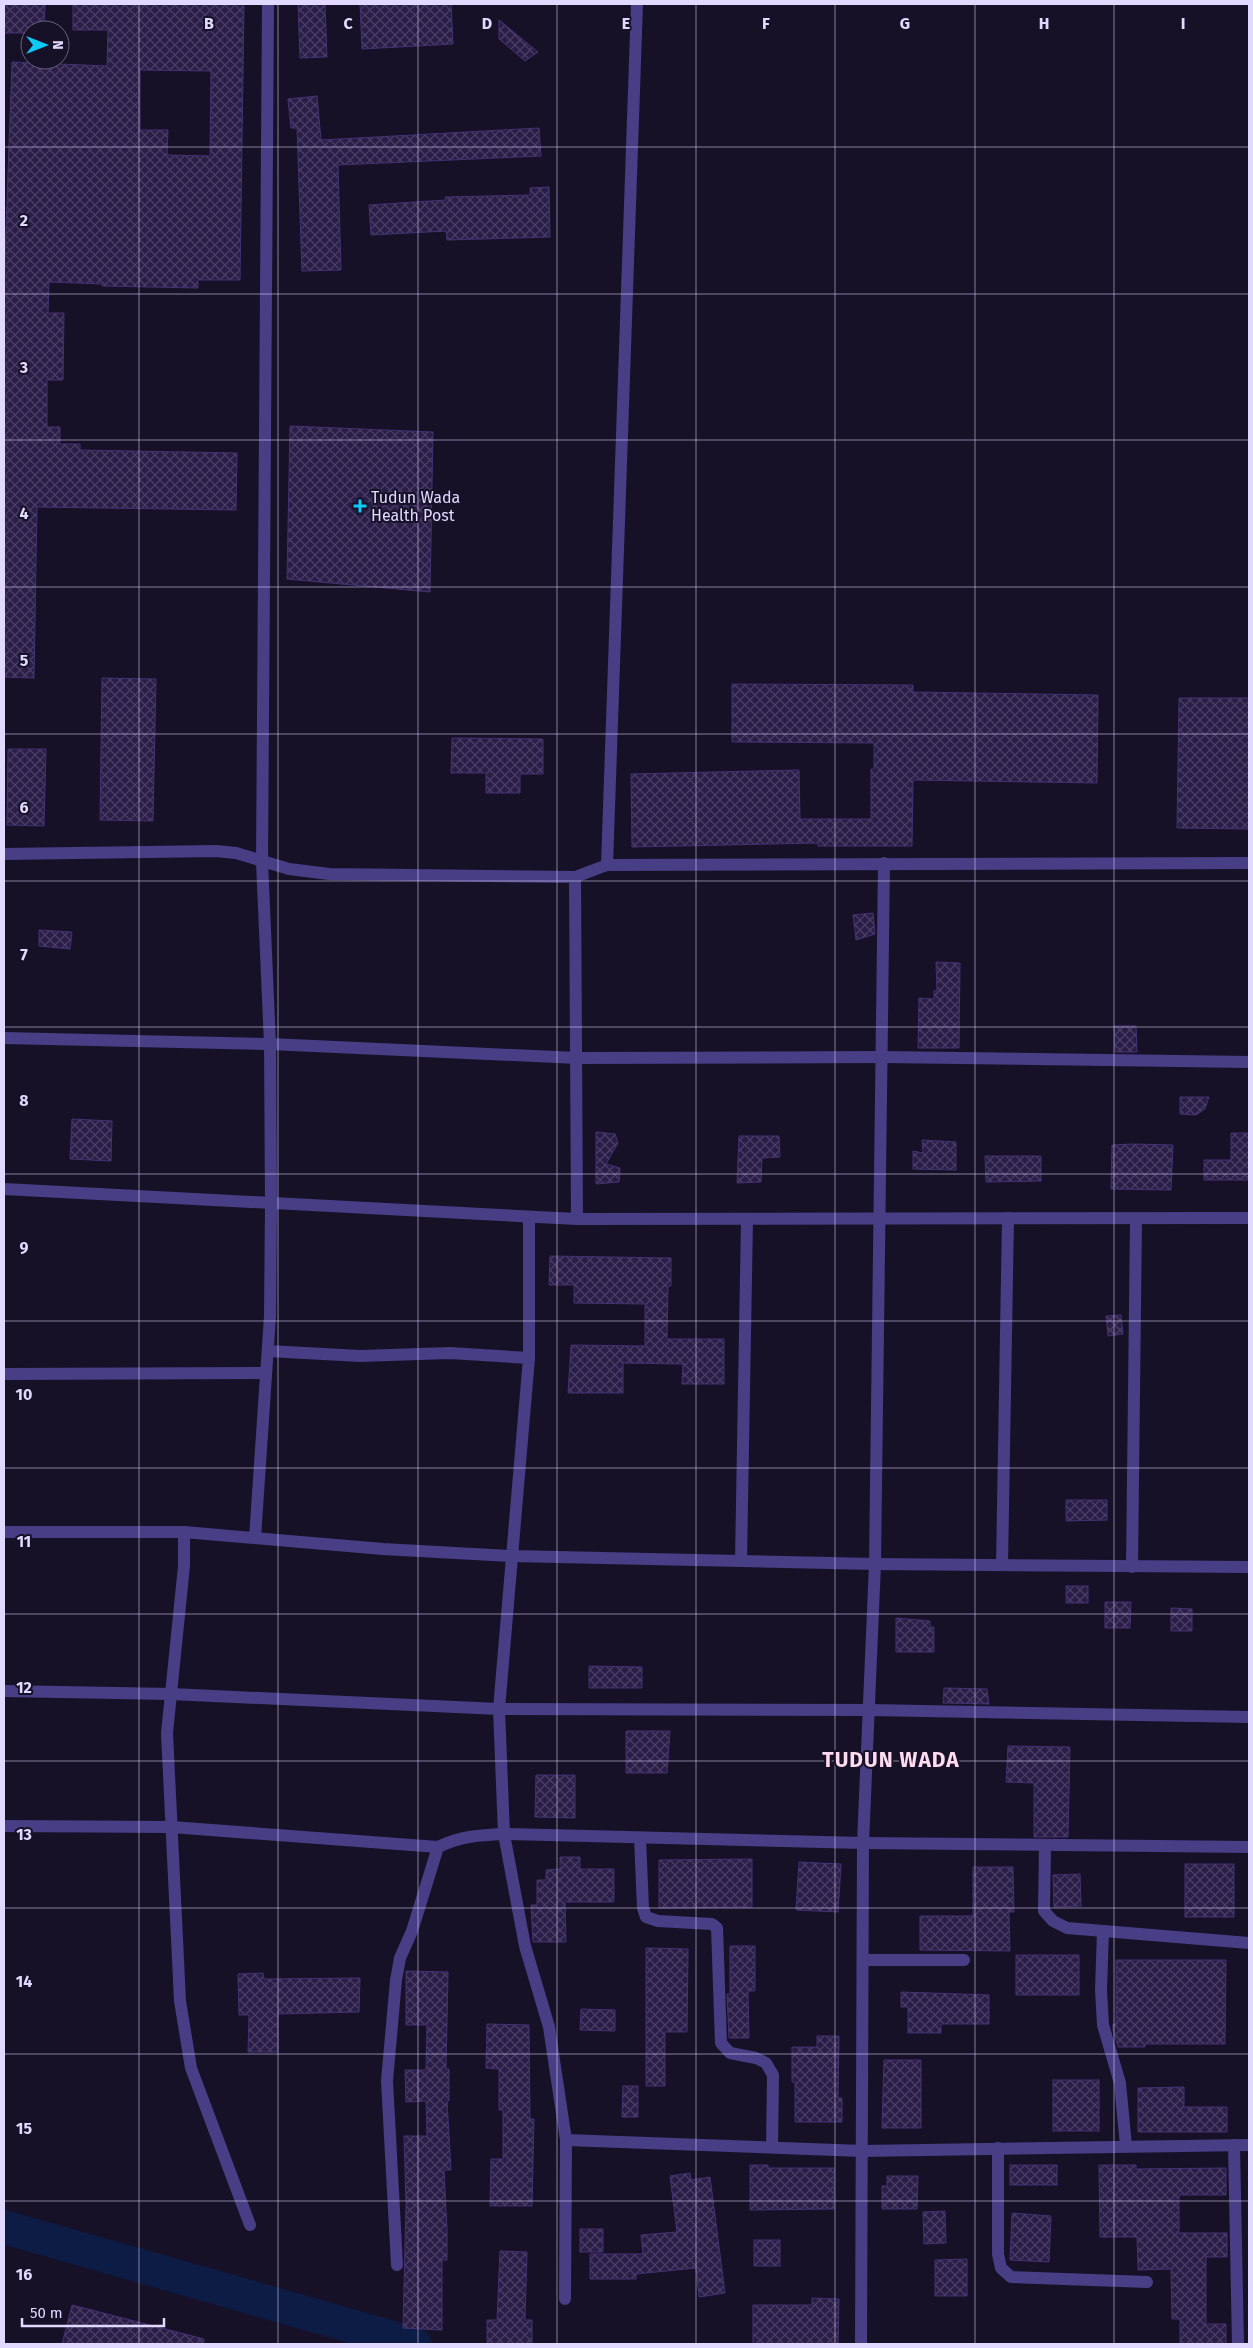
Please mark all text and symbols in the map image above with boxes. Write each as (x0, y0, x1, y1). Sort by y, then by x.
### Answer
text: B (204, 14, 214, 33)
text: C (343, 14, 353, 33)
text: D (482, 14, 492, 33)
text: E (622, 14, 630, 33)
text: F (762, 14, 770, 33)
text: G (900, 14, 910, 33)
text: H (1039, 14, 1049, 33)
text: I (1181, 14, 1185, 33)
north arrow (20, 20, 70, 70)
text: N (49, 40, 66, 50)
text: 2 (20, 211, 28, 230)
text: 3 (19, 358, 28, 377)
place label: Tudun Wada Health Post (371, 488, 460, 525)
marker: Tudun Wada Health Post (353, 499, 367, 513)
text: 4 (19, 504, 29, 523)
text: 5 (20, 651, 29, 670)
text: 6 (19, 798, 29, 817)
text: 7 (20, 945, 28, 964)
text: 8 (19, 1091, 29, 1110)
text: 9 (20, 1238, 29, 1257)
text: 10 (16, 1385, 32, 1404)
text: 11 (17, 1532, 31, 1551)
text: 12 (16, 1678, 32, 1697)
district label: TUDUN WADA (822, 1747, 960, 1773)
text: 13 (16, 1825, 32, 1844)
text: 14 (16, 1972, 32, 1991)
text: 15 (16, 2119, 32, 2138)
text: 16 (16, 2265, 32, 2284)
scale bar (22, 2296, 165, 2328)
text: 50 m (30, 2304, 63, 2322)

